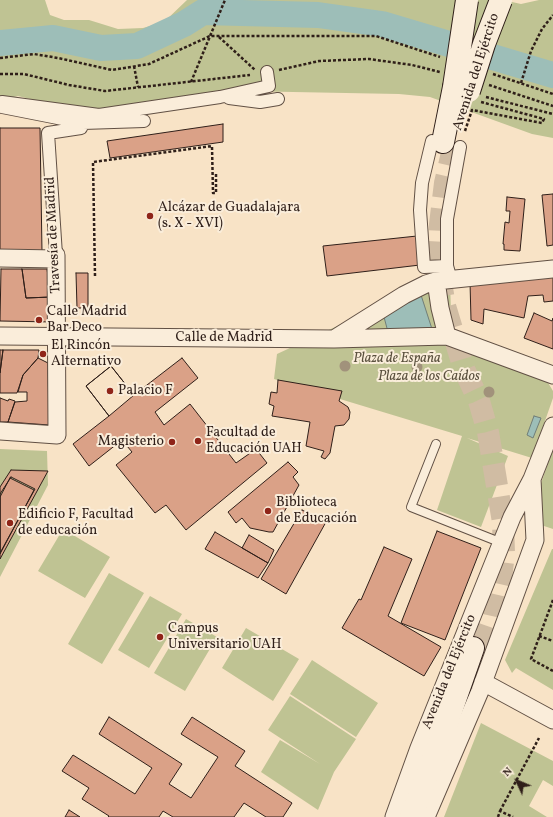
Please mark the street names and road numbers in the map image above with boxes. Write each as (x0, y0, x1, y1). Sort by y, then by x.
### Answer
street label: Avenida del Ejército (450, 11, 504, 133)
street label: Travesía de Madrid (43, 176, 65, 294)
street label: Calle de Madrid (175, 330, 273, 346)
street label: Avenida del Ejército (419, 612, 481, 732)

